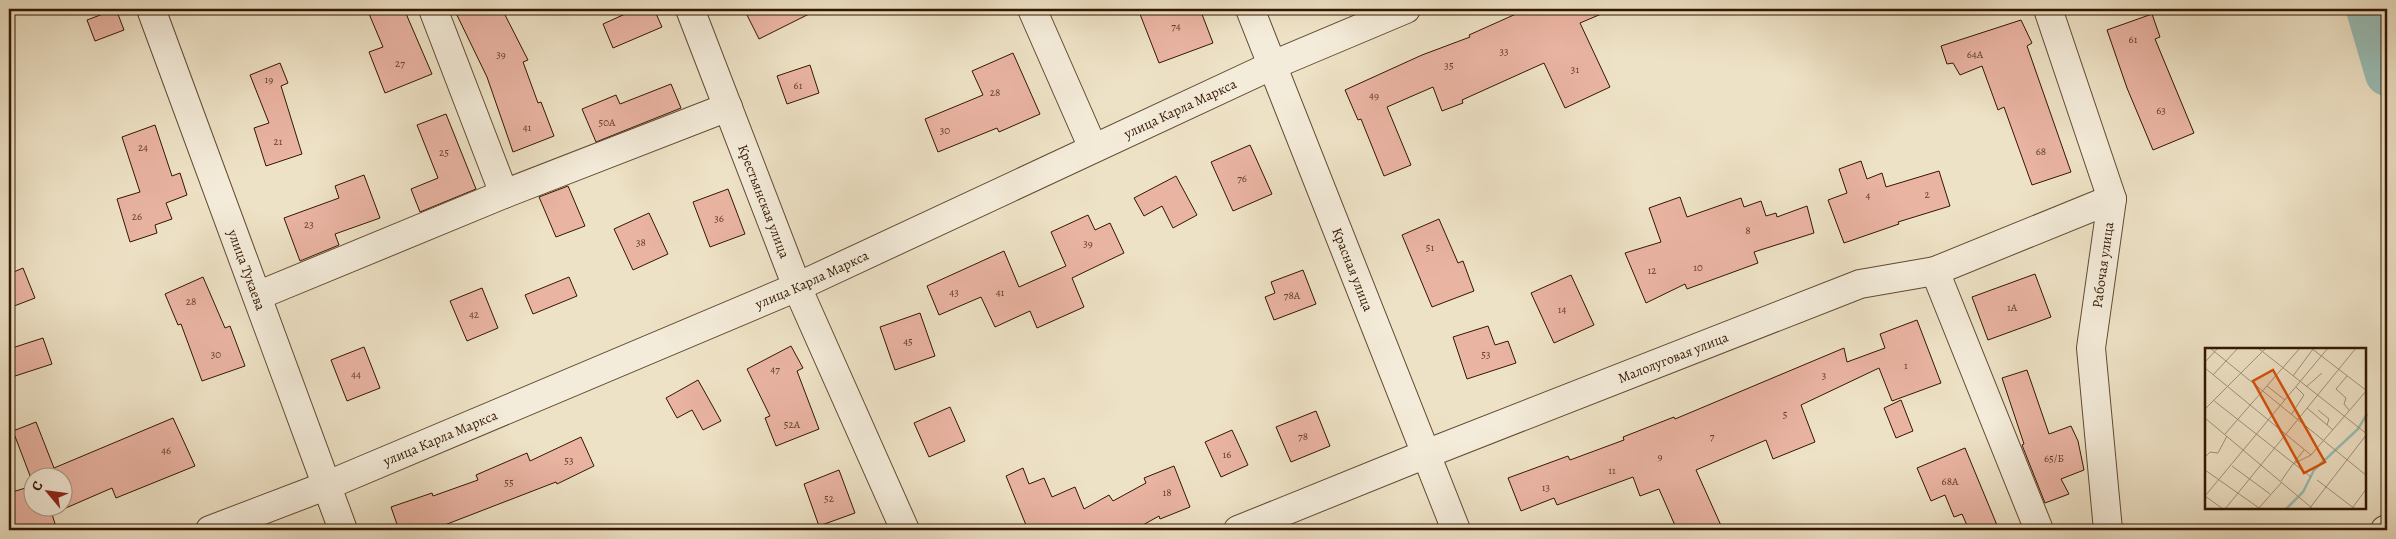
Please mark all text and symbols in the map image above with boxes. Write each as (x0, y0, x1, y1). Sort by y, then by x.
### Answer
house number: 74 (1171, 19, 1181, 34)
house number: 61 (2129, 32, 2138, 47)
house number: 33 (1499, 44, 1509, 59)
house number: 39 (496, 47, 506, 62)
house number: 64А (1967, 47, 1984, 62)
house number: 27 (395, 56, 405, 71)
house number: 35 (1444, 58, 1454, 73)
house number: 31 (1571, 62, 1579, 77)
house number: 19 (265, 72, 273, 87)
street label: улица Карла Маркса (1120, 74, 1240, 143)
house number: 61 (794, 78, 803, 93)
house number: 28 (990, 85, 1000, 100)
house number: 49 (1369, 88, 1379, 103)
house number: 63 (2156, 103, 2166, 118)
house number: 50А (598, 115, 616, 130)
house number: 41 (523, 120, 532, 135)
house number: 30 (940, 123, 950, 138)
house number: 21 (274, 134, 283, 149)
house number: 24 (138, 140, 148, 155)
street label: Крестьянская улица (733, 142, 795, 261)
house number: 68 (2036, 144, 2046, 159)
house number: 25 (439, 145, 449, 160)
house number: 76 (1237, 171, 1247, 186)
house number: 2 (1924, 187, 1930, 202)
house number: 4 (1866, 188, 1871, 203)
house number: 26 (132, 209, 142, 224)
house number: 36 (714, 211, 724, 226)
house number: 23 (304, 217, 314, 232)
street label: Рабочая улица (2088, 220, 2119, 309)
house number: 8 (1745, 223, 1751, 238)
street label: Красная улица (1328, 225, 1378, 315)
street label: улица Тукаева (223, 226, 271, 313)
house number: 38 (636, 235, 646, 250)
house number: 39 (1083, 236, 1093, 251)
house number: 51 (1426, 240, 1434, 255)
street label: улица Карла Маркса (751, 245, 872, 313)
house number: 10 (1693, 260, 1703, 275)
house number: 12 (1648, 263, 1657, 278)
house number: 43 (949, 285, 959, 300)
house number: 41 (996, 285, 1005, 300)
house number: 78А (1284, 288, 1301, 303)
house number: 28 (186, 294, 196, 309)
house number: 1А (2007, 300, 2018, 315)
house number: 14 (1558, 302, 1566, 317)
house number: 42 (469, 307, 479, 322)
street label: Малолуговая улица (1615, 327, 1731, 387)
house number: 45 (903, 334, 913, 349)
house number: 30 (211, 347, 221, 362)
house number: 53 (1481, 347, 1491, 362)
inset map (2205, 348, 2366, 509)
house number: 1 (1904, 358, 1908, 373)
house number: 47 (770, 362, 780, 377)
house number: 44 (351, 367, 361, 382)
house number: 3 (1822, 368, 1826, 383)
street label: улица Карла Маркса (379, 405, 501, 471)
house number: 5 (1783, 407, 1788, 422)
house number: 52А (784, 417, 801, 432)
house number: 78 (1298, 429, 1308, 444)
house number: 7 (1710, 429, 1715, 444)
house number: 46 (161, 443, 171, 458)
house number: 16 (1223, 447, 1231, 462)
house number: 9 (1657, 449, 1663, 464)
house number: 65/Б (2044, 451, 2064, 466)
house number: 53 (564, 453, 574, 468)
house number: 11 (1608, 463, 1616, 478)
north arrow (22, 466, 72, 516)
house number: 68А (1942, 474, 1959, 489)
house number: 55 (504, 475, 514, 490)
text: С (27, 477, 48, 494)
house number: 13 (1542, 480, 1550, 495)
house number: 18 (1162, 485, 1172, 500)
house number: 52 (824, 491, 834, 506)

